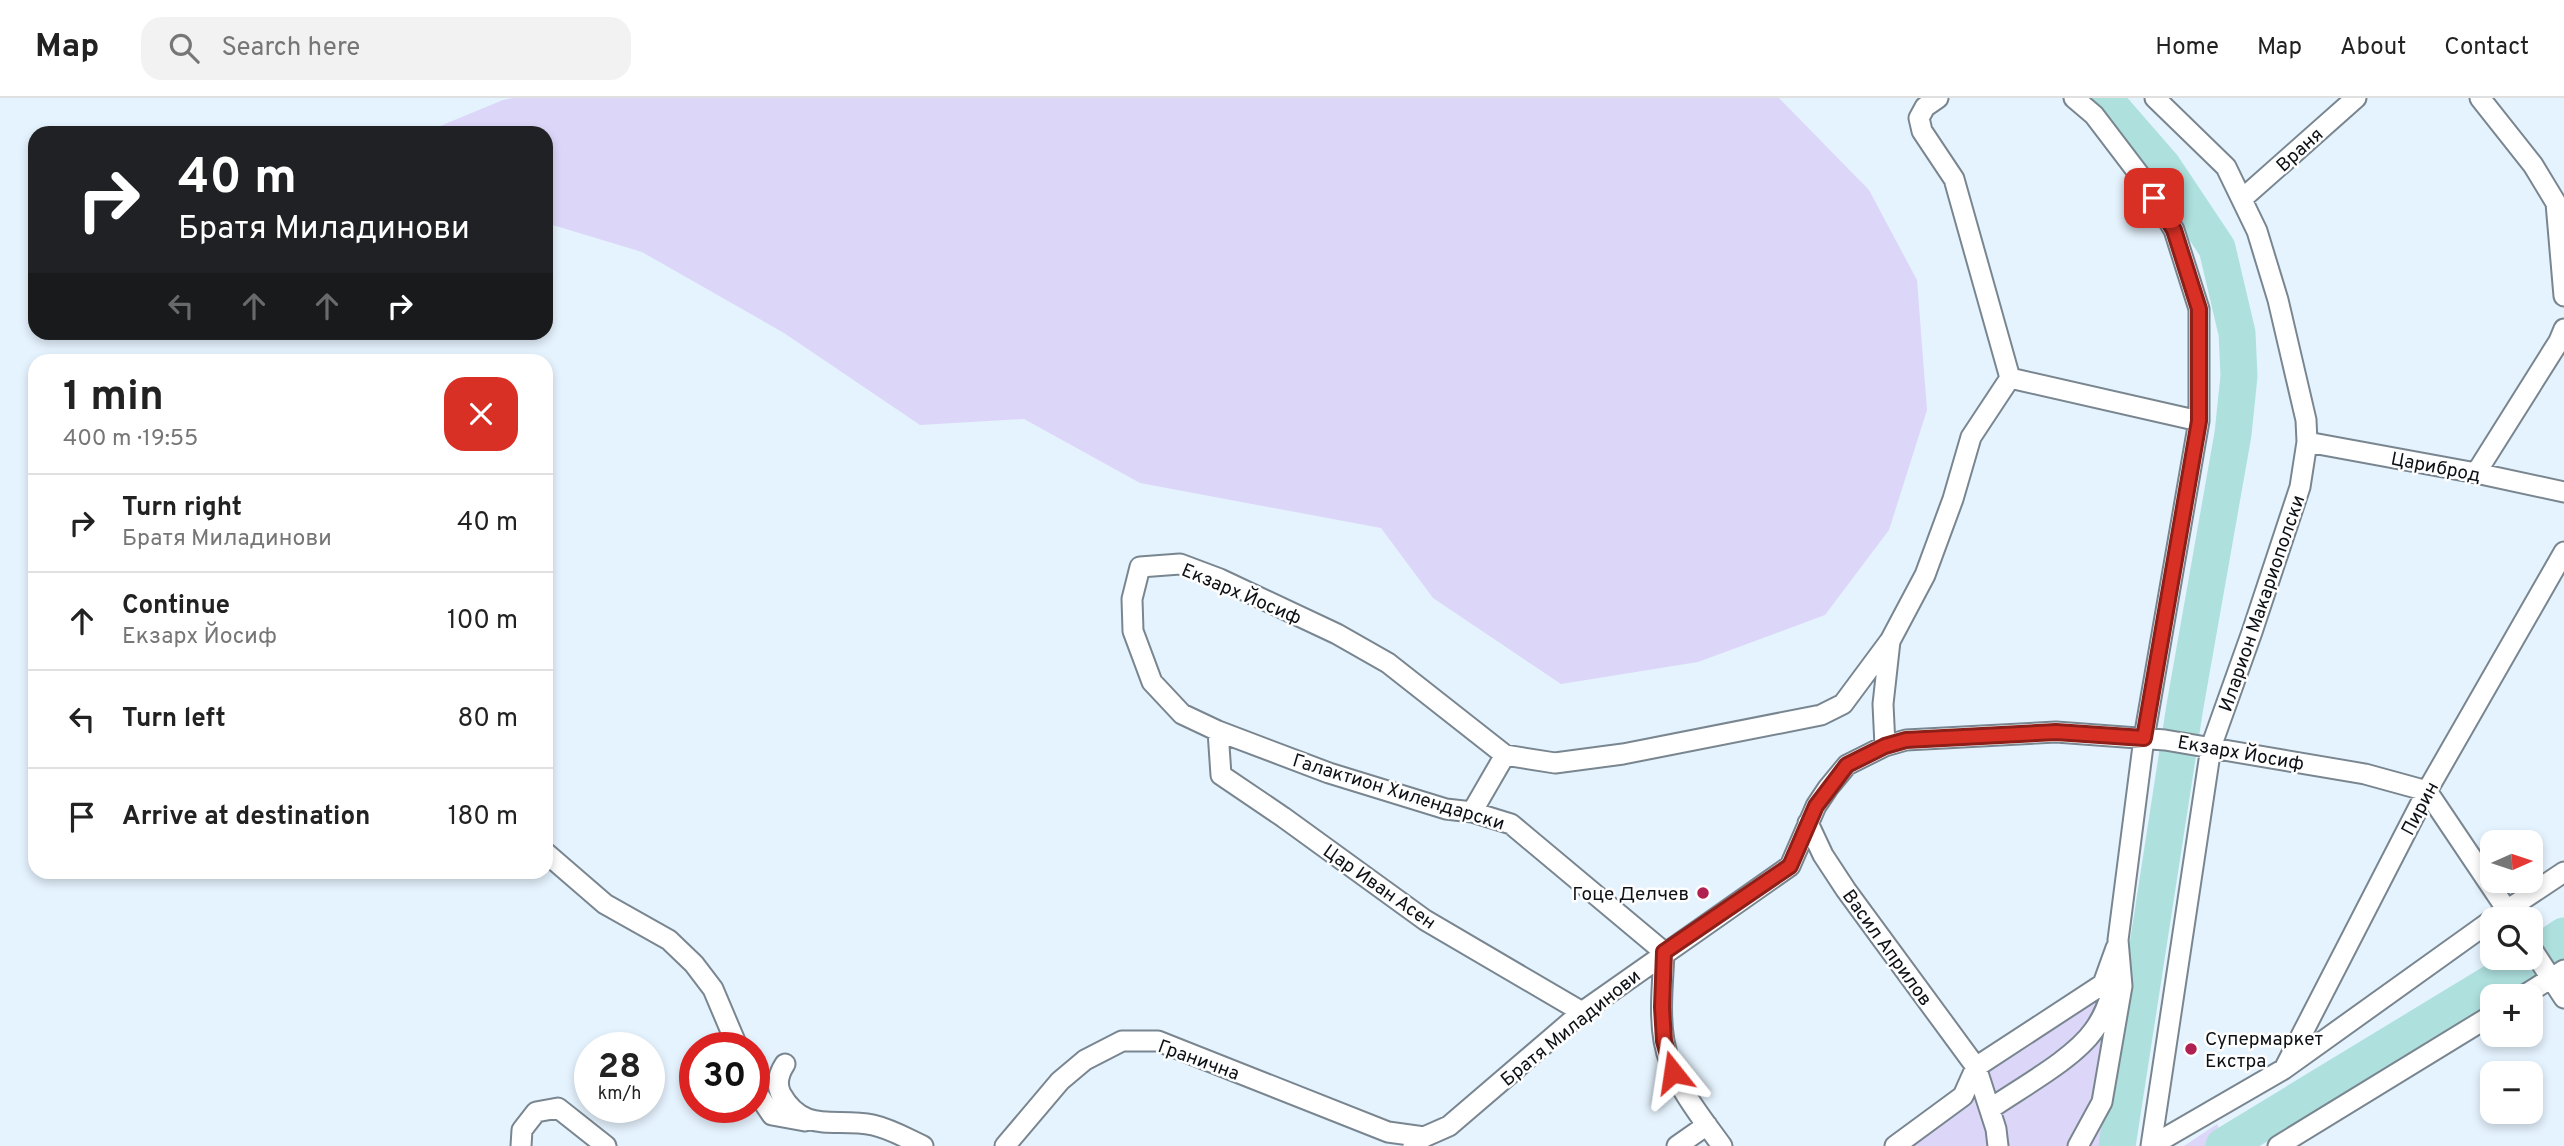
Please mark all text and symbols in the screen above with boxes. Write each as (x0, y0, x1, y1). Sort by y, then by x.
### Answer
search box (141, 17, 631, 80)
text: Map (35, 27, 99, 69)
icon: search (165, 29, 203, 67)
text: Search here (221, 32, 360, 65)
text: Home (2155, 33, 2219, 63)
text: Map (2257, 33, 2302, 63)
text: About (2340, 33, 2406, 63)
text: Contact (2444, 33, 2529, 63)
street label: Враня (2272, 123, 2329, 178)
text: 40 m (178, 149, 297, 211)
icon: right (63, 154, 154, 245)
pin (2124, 168, 2184, 228)
icon: arrive (2135, 179, 2173, 217)
text: Братя Миладинови (178, 210, 470, 250)
icon: left (162, 287, 200, 325)
icon: ahead (235, 287, 273, 325)
icon: ahead (308, 287, 346, 325)
icon: right (381, 287, 419, 325)
text: 1 min (63, 372, 164, 425)
button: close (444, 377, 518, 451)
text: 400 m · 19:55 (63, 425, 198, 454)
street label: Цариброд (2389, 447, 2483, 488)
text: Turn right (122, 492, 242, 525)
street label: Иларион Макариополски (2214, 492, 2311, 715)
icon: right (63, 504, 101, 542)
text: 40 m (457, 507, 518, 540)
text: Братя Миладинови (122, 525, 332, 554)
street label: Екзарх Йосиф (1178, 558, 1305, 631)
text: Continue (122, 590, 230, 623)
icon: ahead (63, 602, 101, 640)
text: 100 m (447, 605, 518, 638)
text: Екзарх Йосиф (122, 623, 277, 652)
icon: left (63, 700, 101, 738)
text: Turn left (122, 703, 226, 736)
text: 80 m (458, 703, 518, 736)
street label: Екзарх Йосиф (2176, 730, 2306, 777)
street label: Галактион Хилендарски (1289, 749, 1507, 837)
street label: Пирин (2397, 778, 2445, 840)
icon: arrive (63, 798, 101, 836)
text: Arrive at destination (122, 801, 370, 834)
text: 180 m (448, 801, 518, 834)
north arrow (2480, 830, 2543, 892)
map controls (2480, 830, 2543, 1124)
street label: Цар Иван Асен (1318, 840, 1440, 935)
place label: Гоце Делчев (1572, 883, 1689, 907)
marker: Гоце Делчев (1695, 885, 1711, 901)
street label: Васил Априлов (1836, 885, 1937, 1011)
button: search (2480, 907, 2543, 970)
street label: Братя Миладинови (1496, 965, 1646, 1092)
button: + (2480, 984, 2543, 1047)
place label: Супермаркет Екстра (2205, 1028, 2324, 1074)
speed limit sign: 30 (679, 1032, 770, 1123)
street label: Гранична (1154, 1035, 1242, 1087)
position arrow (1636, 1035, 1710, 1109)
marker: Супермаркет Екстра (2183, 1041, 2199, 1057)
text: 28 (598, 1046, 641, 1090)
button: − (2480, 1061, 2543, 1124)
text: km/h (598, 1083, 641, 1106)

